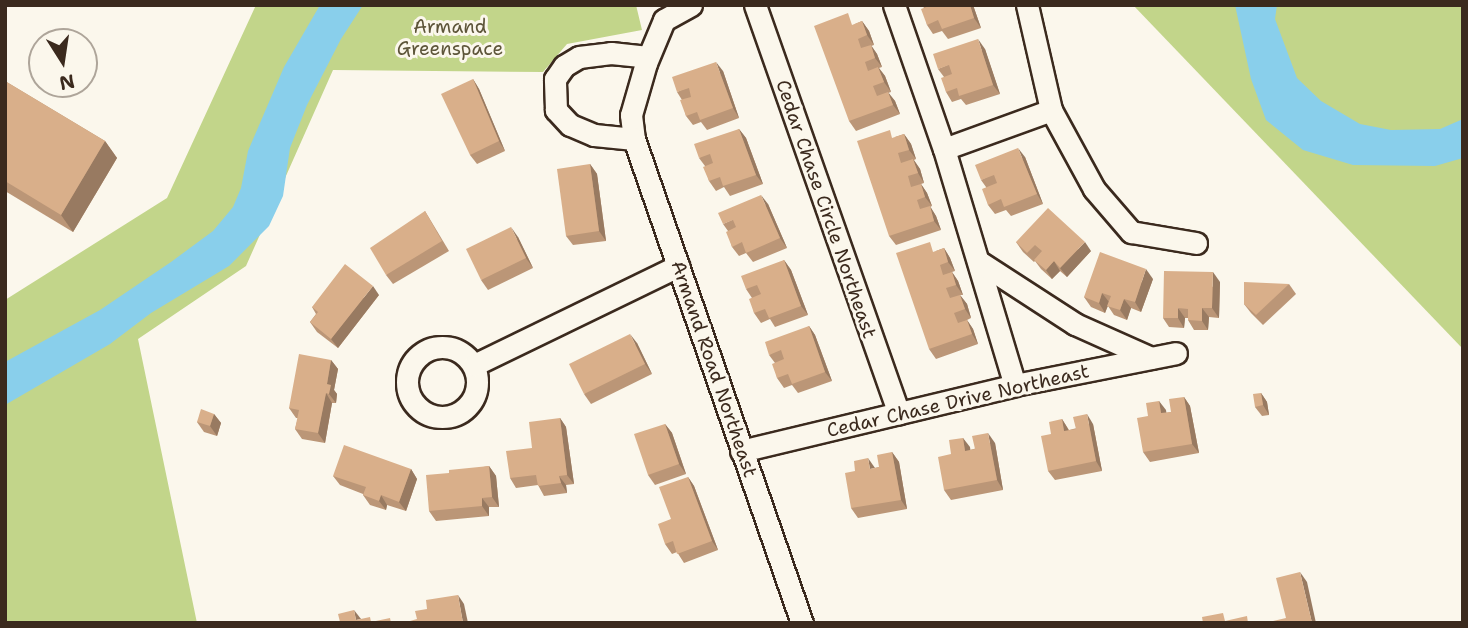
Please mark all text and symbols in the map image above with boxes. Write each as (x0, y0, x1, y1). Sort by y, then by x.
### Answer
park label: Armand Greenspace (397, 16, 503, 60)
north arrow (28, 28, 98, 98)
text: N (57, 68, 77, 96)
street label: Cedar Chase Circle Northeast (771, 77, 881, 341)
street label: Armand Road Northeast (666, 258, 762, 480)
street label: Cedar Chase Drive Northeast (825, 360, 1091, 442)

